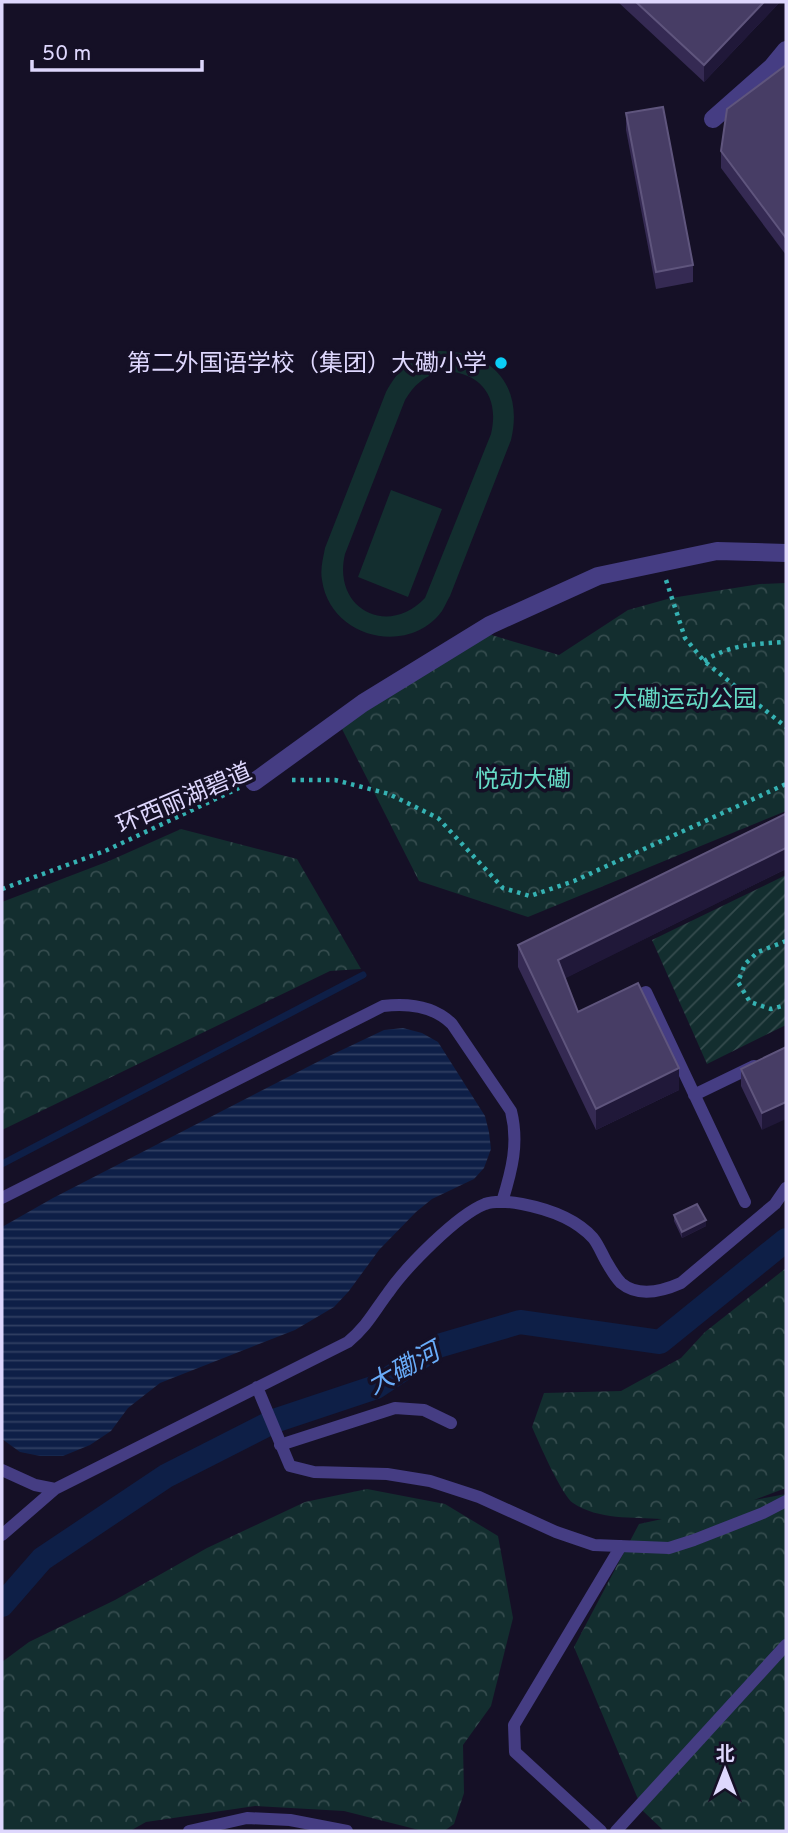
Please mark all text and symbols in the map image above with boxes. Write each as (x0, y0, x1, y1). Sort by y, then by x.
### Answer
scale bar (32, 28, 201, 72)
text: 50 m (42, 41, 91, 68)
place label: 第二外国语学校（集团）大磡小学 (127, 350, 487, 380)
marker: 第二外国语学校（集团）大磡小学 (493, 355, 509, 371)
park label: 大磡运动公园 (613, 686, 757, 716)
street label: 环西丽湖碧道 (113, 758, 257, 842)
park label: 悦动大磡 (475, 766, 571, 796)
water label: 大磡河 (362, 1334, 451, 1404)
north arrow (690, 1735, 760, 1805)
text: 北 (715, 1743, 735, 1767)

